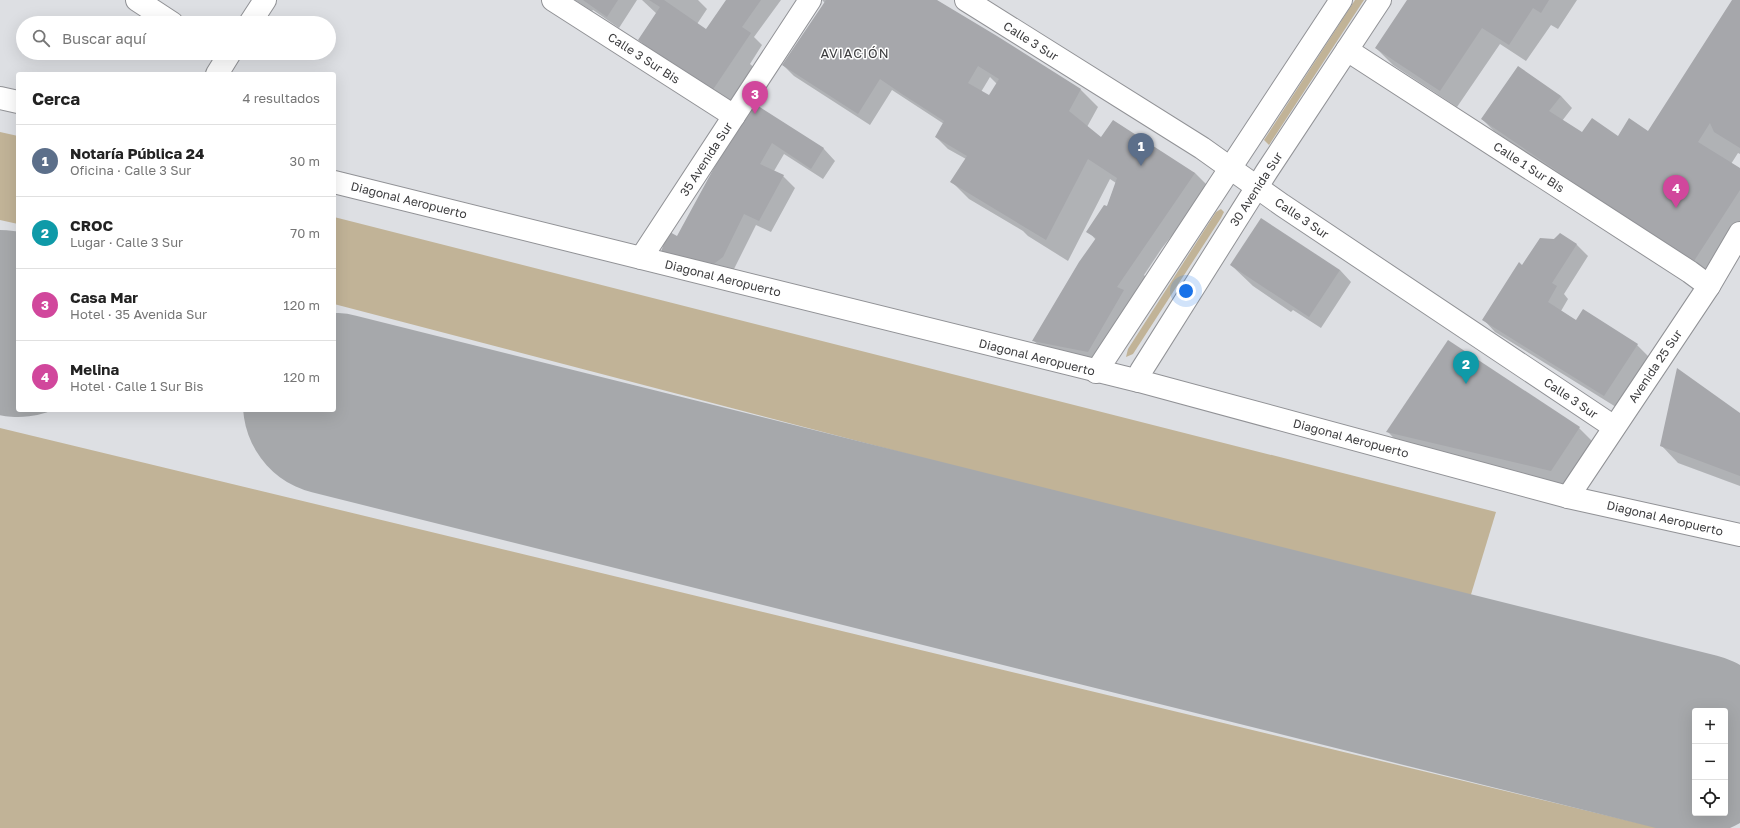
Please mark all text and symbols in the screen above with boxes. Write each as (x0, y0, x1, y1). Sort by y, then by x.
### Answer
search box (16, 16, 336, 60)
street label: Calle 3 Sur (1001, 18, 1062, 64)
icon: search (30, 27, 52, 49)
text: Buscar aquí (62, 29, 146, 47)
street label: Calle 3 Sur Bis (605, 29, 683, 87)
district label: AVIACIÓN (820, 45, 890, 61)
pin: 3 (742, 81, 768, 114)
text: Cerca (32, 88, 80, 109)
text: 4 resultados (242, 90, 320, 106)
street label: 35 Avenida Sur (677, 119, 736, 199)
pin: 1 (1128, 133, 1154, 166)
street label: Calle 1 Sur Bis (1491, 139, 1567, 195)
text: Notaría Pública 24 (70, 144, 204, 162)
street label: 30 Avenida Sur (1226, 149, 1286, 229)
text: 1 (42, 153, 48, 169)
text: 30 m (290, 153, 320, 169)
text: Oficina · Calle 3 Sur (70, 162, 191, 178)
pin: 4 (1663, 175, 1689, 208)
street label: Diagonal Aeropuerto (349, 178, 469, 222)
street label: Calle 3 Sur (1272, 194, 1332, 242)
text: CROC (70, 216, 113, 234)
text: 2 (41, 225, 49, 241)
text: 70 m (290, 225, 320, 241)
text: Lugar · Calle 3 Sur (70, 234, 183, 250)
street label: Diagonal Aeropuerto (663, 256, 783, 300)
your location (1176, 281, 1196, 301)
text: Casa Mar (70, 288, 138, 306)
text: 3 (41, 297, 49, 313)
text: 120 m (283, 297, 320, 313)
text: Hotel · 35 Avenida Sur (70, 306, 207, 322)
street label: Avenida 25 Sur (1625, 326, 1685, 405)
street label: Diagonal Aeropuerto (977, 335, 1097, 379)
pin: 2 (1453, 351, 1479, 384)
text: Melina (70, 360, 119, 378)
text: 4 (41, 369, 49, 385)
text: 120 m (283, 369, 320, 385)
street label: Calle 3 Sur (1541, 374, 1601, 422)
text: Hotel · Calle 1 Sur Bis (70, 378, 203, 394)
street label: Diagonal Aeropuerto (1292, 415, 1410, 461)
street label: Diagonal Aeropuerto (1605, 497, 1725, 539)
map controls (1692, 708, 1728, 816)
button: + (1692, 708, 1728, 744)
button: − (1692, 744, 1728, 780)
button: locate (1692, 780, 1728, 816)

